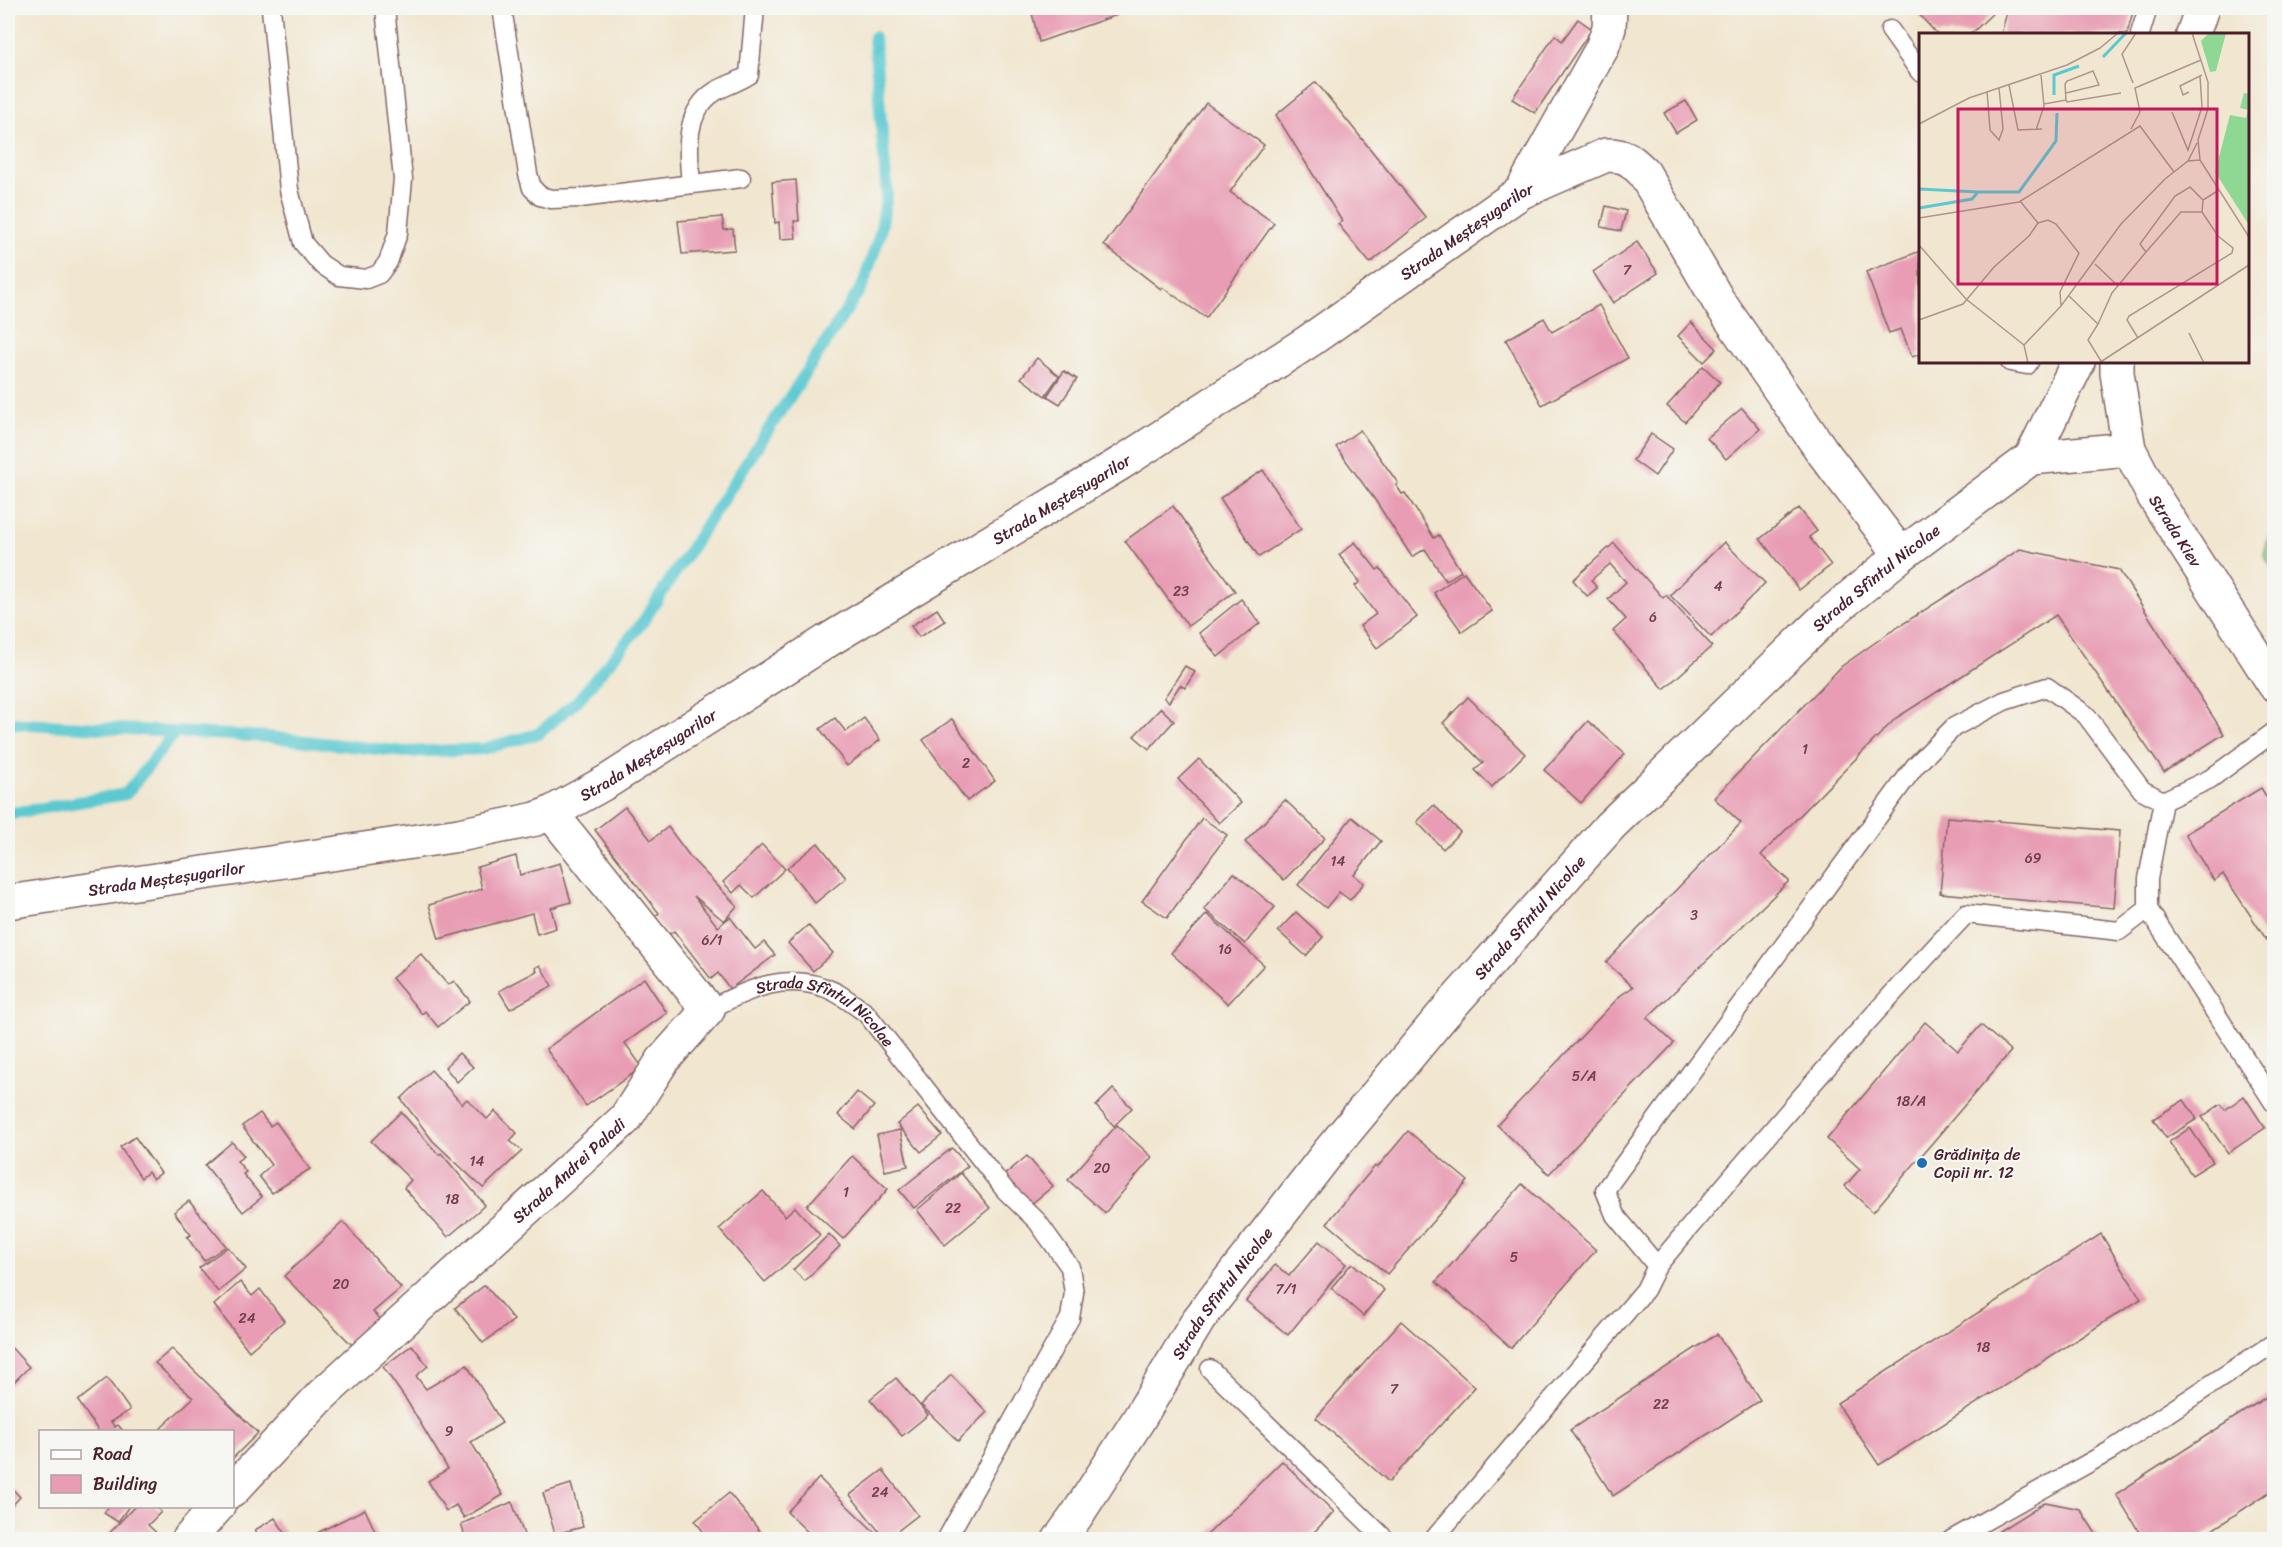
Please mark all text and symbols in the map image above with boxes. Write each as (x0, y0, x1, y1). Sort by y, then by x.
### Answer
inset map (1919, 33, 2249, 363)
street label: Strada Meșteșugarilor (1394, 174, 1539, 288)
house number: 7 (1623, 258, 1632, 283)
street label: Strada Meșteșugarilor (986, 445, 1138, 553)
street label: Strada Kiev (2141, 488, 2211, 575)
street label: Strada Sfîntul Nicolae (1805, 516, 1947, 639)
house number: 4 (1714, 574, 1723, 599)
house number: 23 (1173, 579, 1189, 604)
house number: 6 (1649, 605, 1657, 630)
street label: Strada Meșteșugarilor (574, 700, 724, 809)
house number: 1 (1802, 737, 1808, 762)
house number: 2 (962, 751, 970, 776)
house number: 69 (2025, 846, 2042, 871)
street label: Strada Sfîntul Nicolae (1466, 848, 1593, 987)
house number: 14 (1331, 849, 1346, 874)
street label: Strada Meșteșugarilor (86, 853, 248, 905)
house number: 3 (1690, 903, 1698, 928)
house number: 6/1 (702, 928, 722, 953)
house number: 16 (1218, 937, 1232, 962)
street label: Strada Sfîntul Nicolae (752, 968, 902, 1054)
house number: 5/A (1572, 1064, 1596, 1089)
house number: 18/A (1896, 1089, 1926, 1114)
street label: Strada Andrei Paladi (505, 1111, 633, 1231)
place label: Grădinița de Copii nr. 12 (1934, 1140, 2020, 1187)
house number: 14 (470, 1149, 485, 1174)
house number: 20 (1094, 1156, 1111, 1181)
marker: Grădinița de Copii nr. 12 (1915, 1156, 1929, 1170)
house number: 1 (843, 1180, 849, 1205)
house number: 18 (445, 1187, 460, 1212)
house number: 22 (945, 1196, 961, 1221)
street label: Strada Sfîntul Nicolae (1164, 1221, 1281, 1365)
house number: 5 (1510, 1245, 1519, 1270)
house number: 20 (333, 1272, 350, 1297)
house number: 7/1 (1276, 1277, 1296, 1302)
house number: 24 (239, 1306, 256, 1331)
house number: 18 (1976, 1335, 1991, 1360)
house number: 7 (1390, 1377, 1399, 1402)
house number: 22 (1653, 1392, 1669, 1417)
house number: 9 (445, 1419, 454, 1444)
legend (39, 1430, 234, 1508)
text: Road (93, 1438, 133, 1470)
text: Building (93, 1468, 157, 1500)
house number: 24 (872, 1480, 889, 1505)

